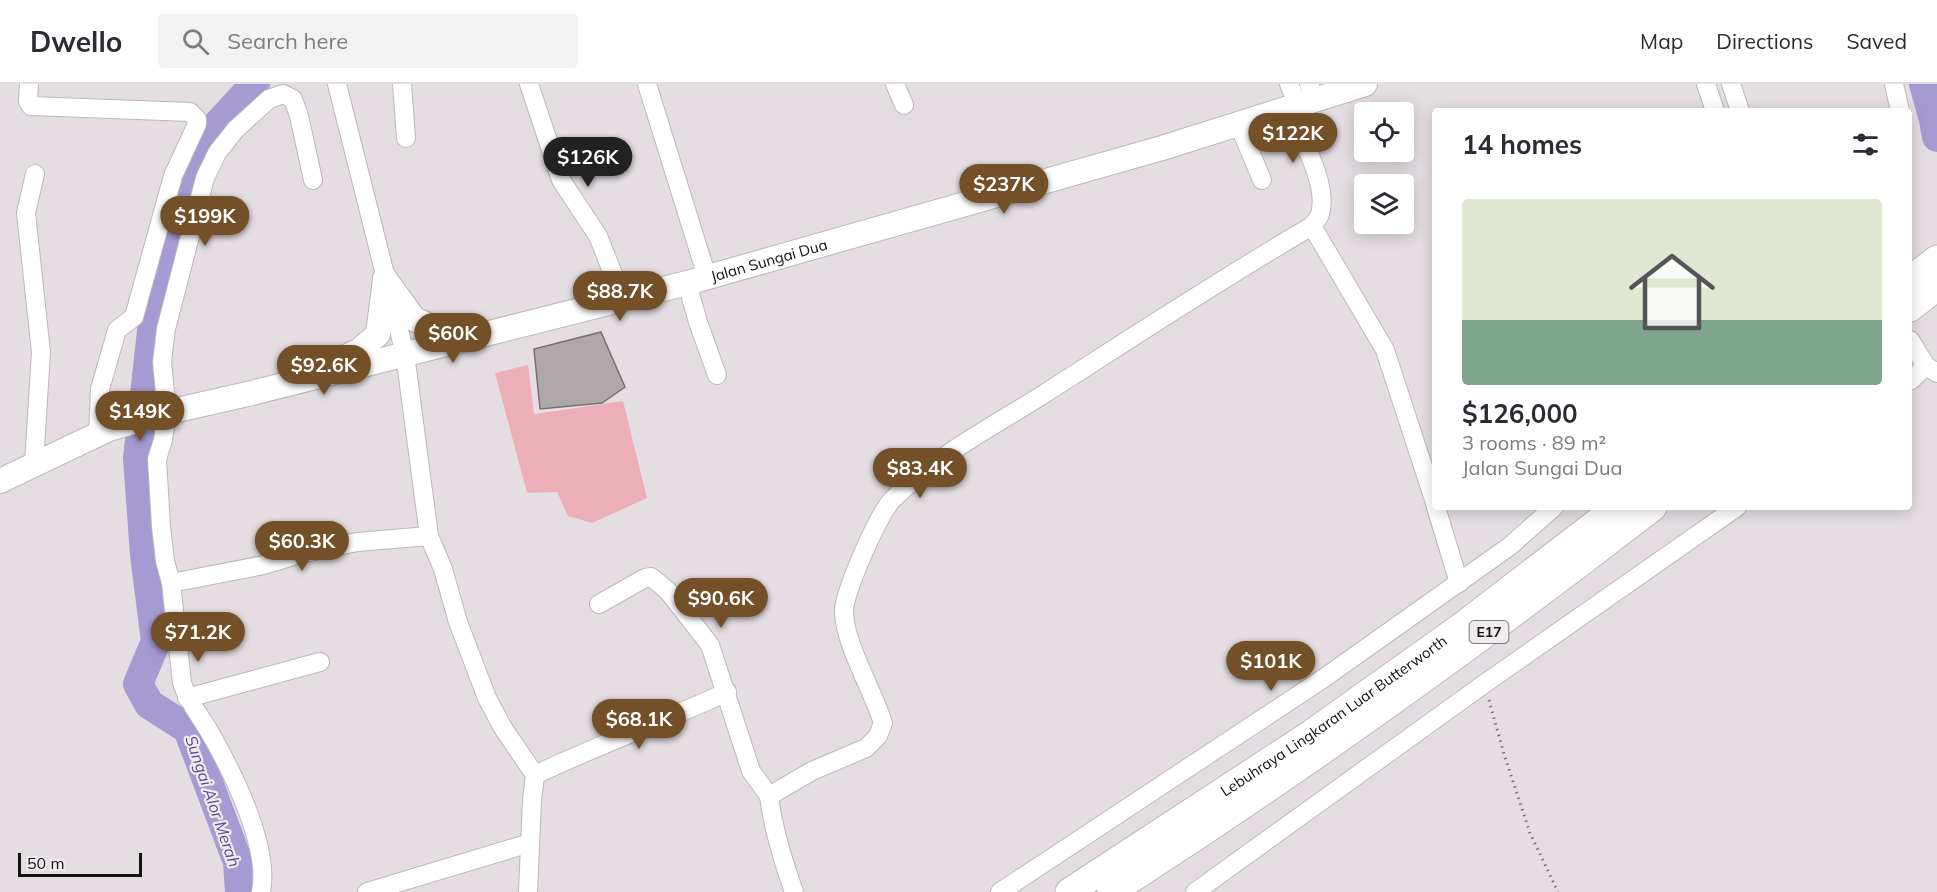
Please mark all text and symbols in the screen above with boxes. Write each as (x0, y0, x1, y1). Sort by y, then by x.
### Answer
search box (158, 14, 578, 68)
text: Dwello (30, 24, 122, 59)
icon: search (179, 25, 212, 58)
text: Search here (227, 27, 348, 55)
text: Map (1640, 28, 1683, 54)
text: Directions (1716, 28, 1813, 54)
text: Saved (1846, 28, 1907, 54)
map controls (1354, 102, 1414, 234)
button: locate (1354, 102, 1414, 162)
pin: $122K (1251, 113, 1335, 164)
text: $122K (1262, 120, 1324, 145)
text: 14 homes (1462, 128, 1582, 161)
icon: filters (1849, 128, 1882, 161)
pin: $126K (546, 137, 630, 188)
text: $126K (557, 144, 619, 169)
pin: $237K (962, 164, 1046, 215)
text: $237K (973, 171, 1035, 196)
button: layers (1354, 174, 1414, 234)
pin: $199K (163, 196, 247, 247)
text: $199K (174, 203, 236, 228)
street label: Jalan Sungai Dua (708, 234, 829, 285)
icon: home (1618, 238, 1726, 346)
pin: $88.7K (571, 271, 669, 322)
text: $88.7K (587, 278, 653, 303)
pin: $60K (417, 313, 489, 364)
text: $60K (428, 320, 478, 345)
pin: $92.6K (275, 345, 373, 396)
text: $92.6K (291, 352, 357, 377)
pin: $149K (98, 391, 182, 442)
text: $126,000 (1462, 397, 1578, 430)
text: $149K (109, 398, 171, 423)
text: 3 rooms · 89 m² (1462, 430, 1606, 455)
pin: $83.4K (871, 448, 969, 499)
text: $83.4K (887, 455, 953, 480)
text: Jalan Sungai Dua (1462, 455, 1623, 480)
pin: $60.3K (253, 521, 351, 572)
text: $60.3K (269, 528, 335, 553)
pin: $90.6K (672, 578, 770, 629)
text: $90.6K (688, 585, 754, 610)
pin: $71.2K (149, 612, 247, 663)
text: $71.2K (165, 619, 231, 644)
road number: E17 (1470, 621, 1508, 643)
street label: Lebuhraya Lingkaran Luar Butterworth (1217, 631, 1450, 800)
pin: $101K (1229, 641, 1313, 692)
text: $101K (1240, 648, 1302, 673)
pin: $68.1K (590, 699, 688, 750)
text: $68.1K (606, 706, 672, 731)
water label: Sungai Alor Merah (181, 733, 245, 869)
scale bar (18, 850, 142, 878)
text: 50 m (27, 853, 64, 873)

